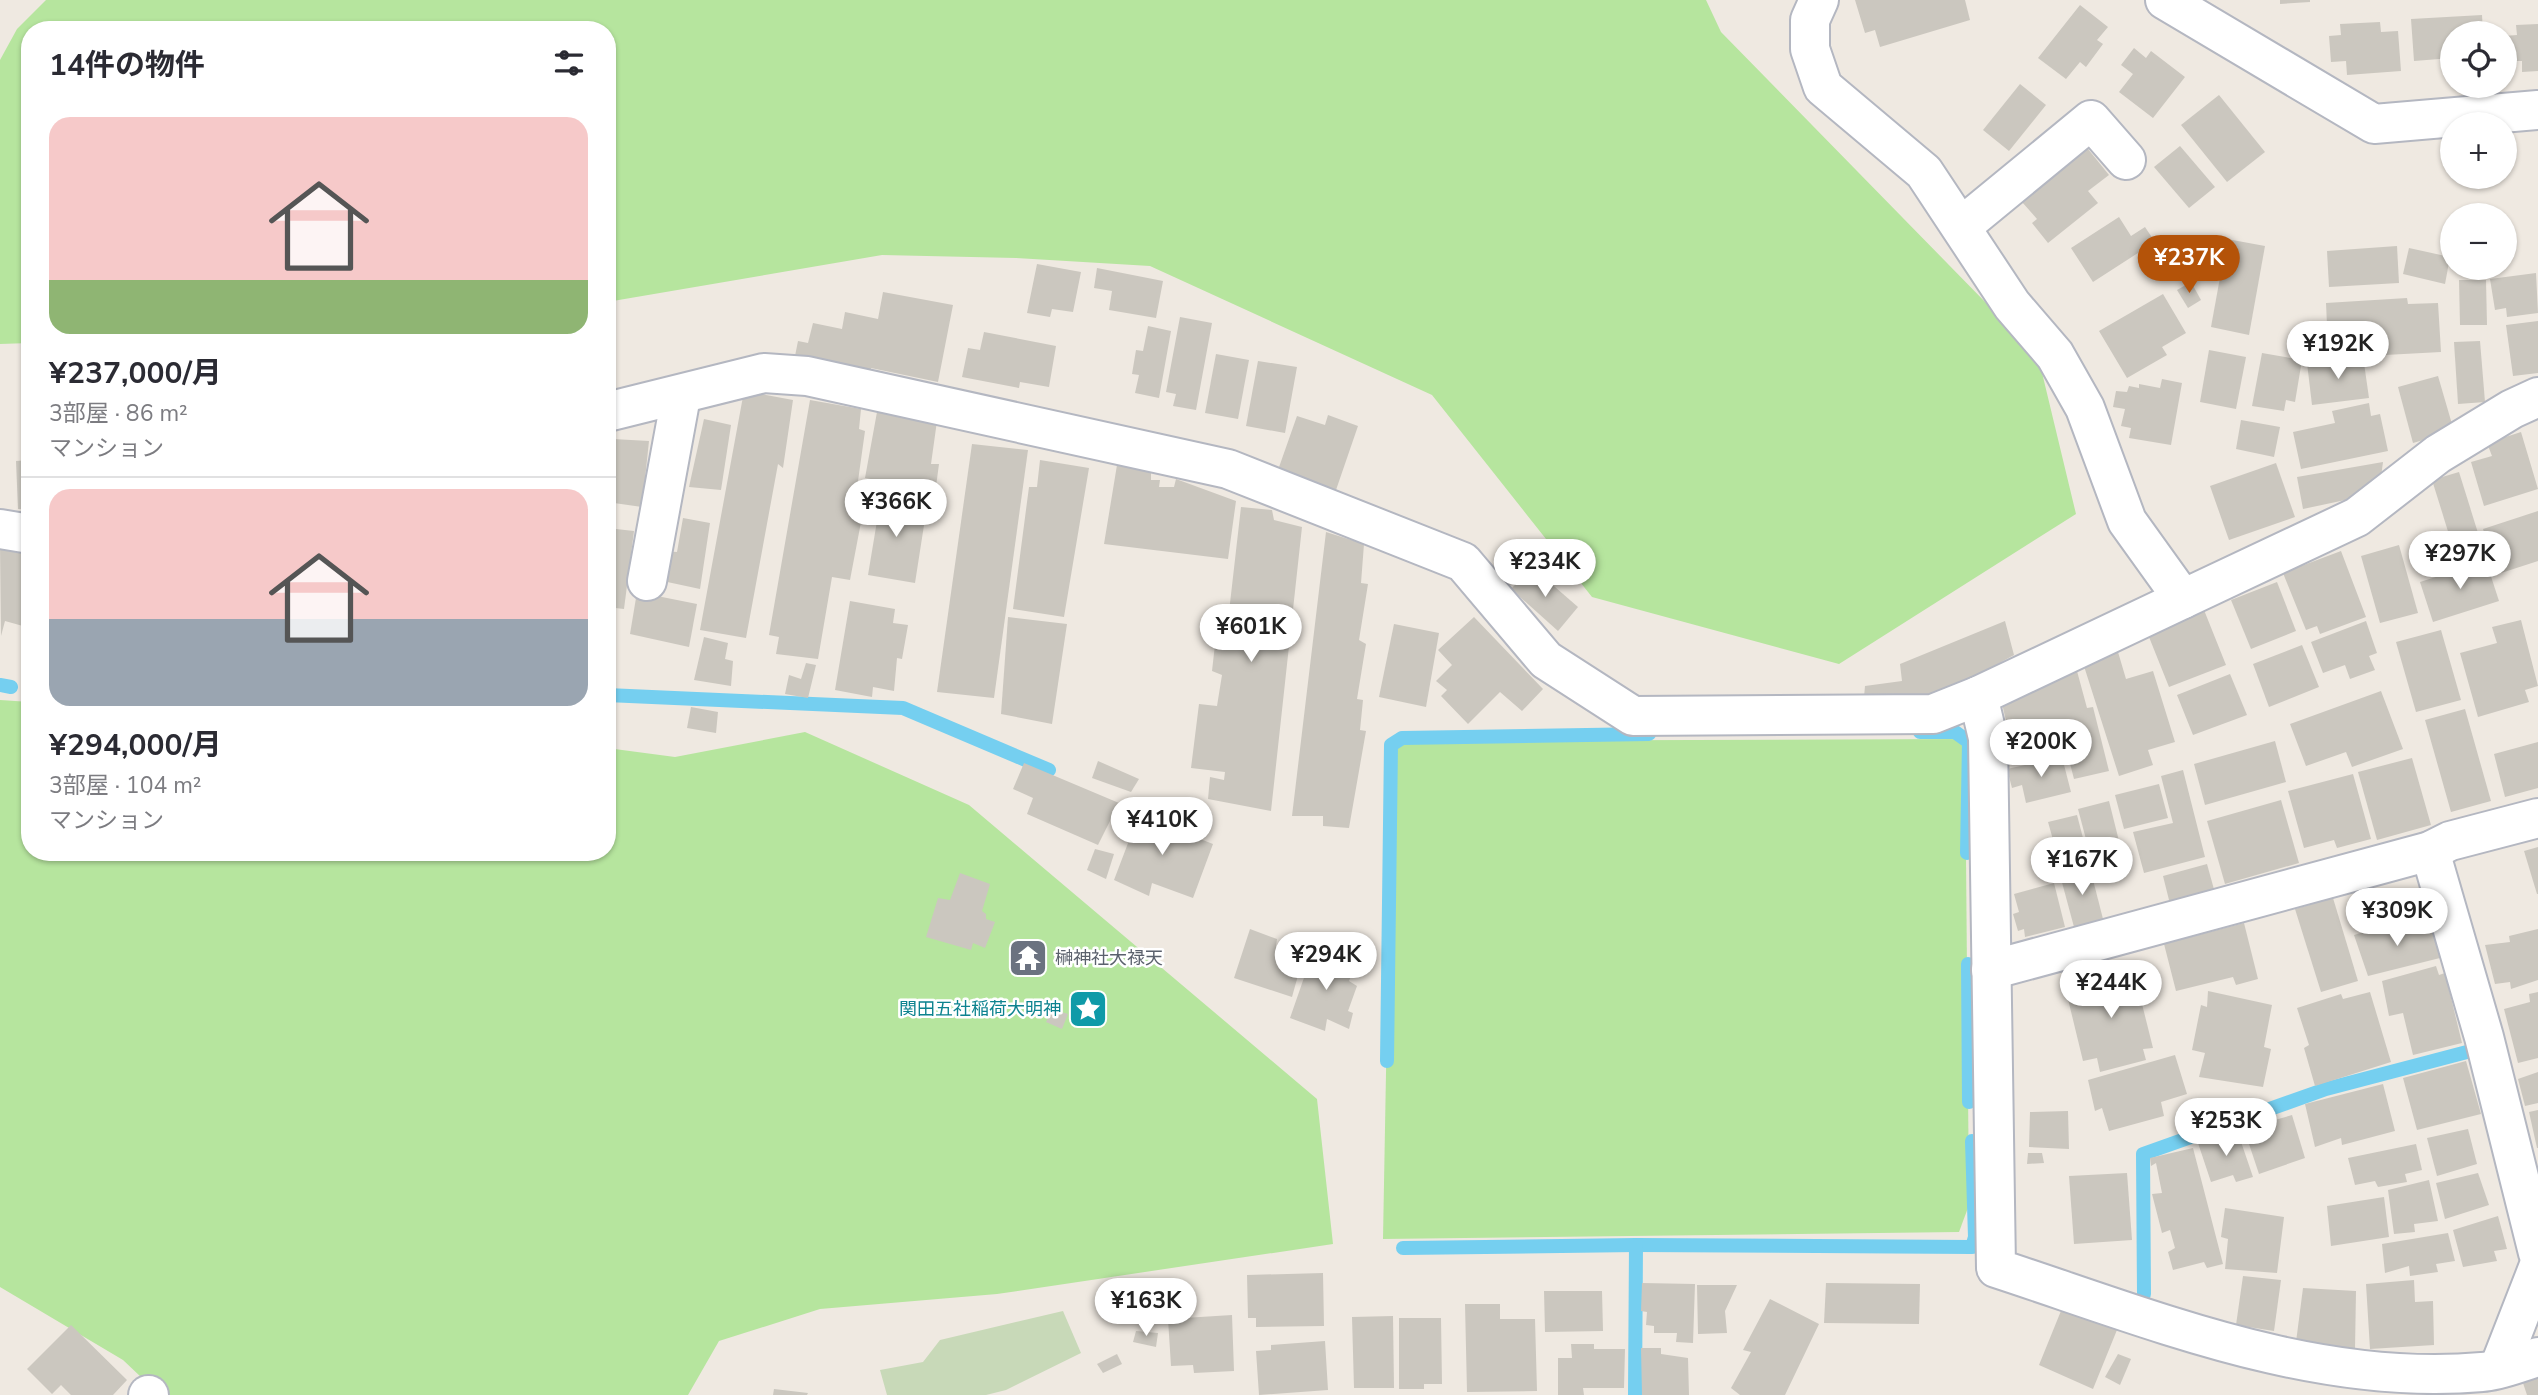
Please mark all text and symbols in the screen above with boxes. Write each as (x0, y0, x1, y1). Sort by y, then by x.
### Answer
map controls (2440, 21, 2517, 280)
button: locate (2440, 21, 2517, 98)
icon: filters (550, 44, 588, 82)
text: 14件の物件 (49, 45, 205, 86)
button: + (2440, 112, 2517, 189)
icon: home (256, 163, 382, 289)
button: − (2440, 203, 2517, 280)
pin: ¥237K (2140, 236, 2238, 295)
text: ¥237K (2154, 242, 2224, 273)
pin: ¥192K (2289, 322, 2387, 381)
text: ¥192K (2303, 328, 2373, 359)
text: ¥237,000/月 (49, 353, 222, 394)
text: 3部屋 · 86 m² (49, 398, 188, 429)
text: マンション (49, 433, 164, 464)
pin: ¥366K (847, 480, 945, 539)
text: ¥366K (861, 486, 931, 517)
pin: ¥297K (2411, 532, 2509, 591)
icon: home (256, 535, 382, 661)
text: ¥297K (2425, 538, 2495, 569)
pin: ¥234K (1496, 540, 1594, 599)
text: ¥234K (1510, 546, 1580, 577)
pin: ¥601K (1202, 604, 1300, 664)
text: ¥601K (1216, 611, 1286, 642)
pin: ¥200K (1992, 720, 2090, 779)
text: ¥294,000/月 (49, 725, 222, 766)
text: ¥200K (2006, 726, 2076, 757)
text: 3部屋 · 104 m² (49, 770, 202, 801)
pin: ¥410K (1113, 798, 1211, 857)
text: ¥410K (1127, 804, 1197, 835)
text: マンション (49, 805, 164, 836)
pin: ¥167K (2033, 838, 2131, 897)
text: ¥167K (2047, 844, 2117, 875)
pin: ¥309K (2348, 888, 2446, 948)
text: ¥309K (2362, 895, 2432, 926)
pin: ¥294K (1277, 932, 1375, 992)
temple icon: 榊神社大禄天 (1007, 937, 1049, 979)
text: ¥294K (1291, 939, 1361, 970)
place label: 榊神社大禄天 (1055, 946, 1163, 970)
pin: ¥244K (2062, 960, 2160, 1020)
text: ¥244K (2076, 967, 2146, 998)
place icon: 関田五社稲荷大明神 (1067, 988, 1109, 1030)
place label: 関田五社稲荷大明神 (899, 997, 1061, 1021)
pin: ¥253K (2177, 1098, 2275, 1158)
text: ¥253K (2191, 1105, 2261, 1136)
pin: ¥163K (1097, 1278, 1195, 1338)
text: ¥163K (1111, 1285, 1181, 1316)

